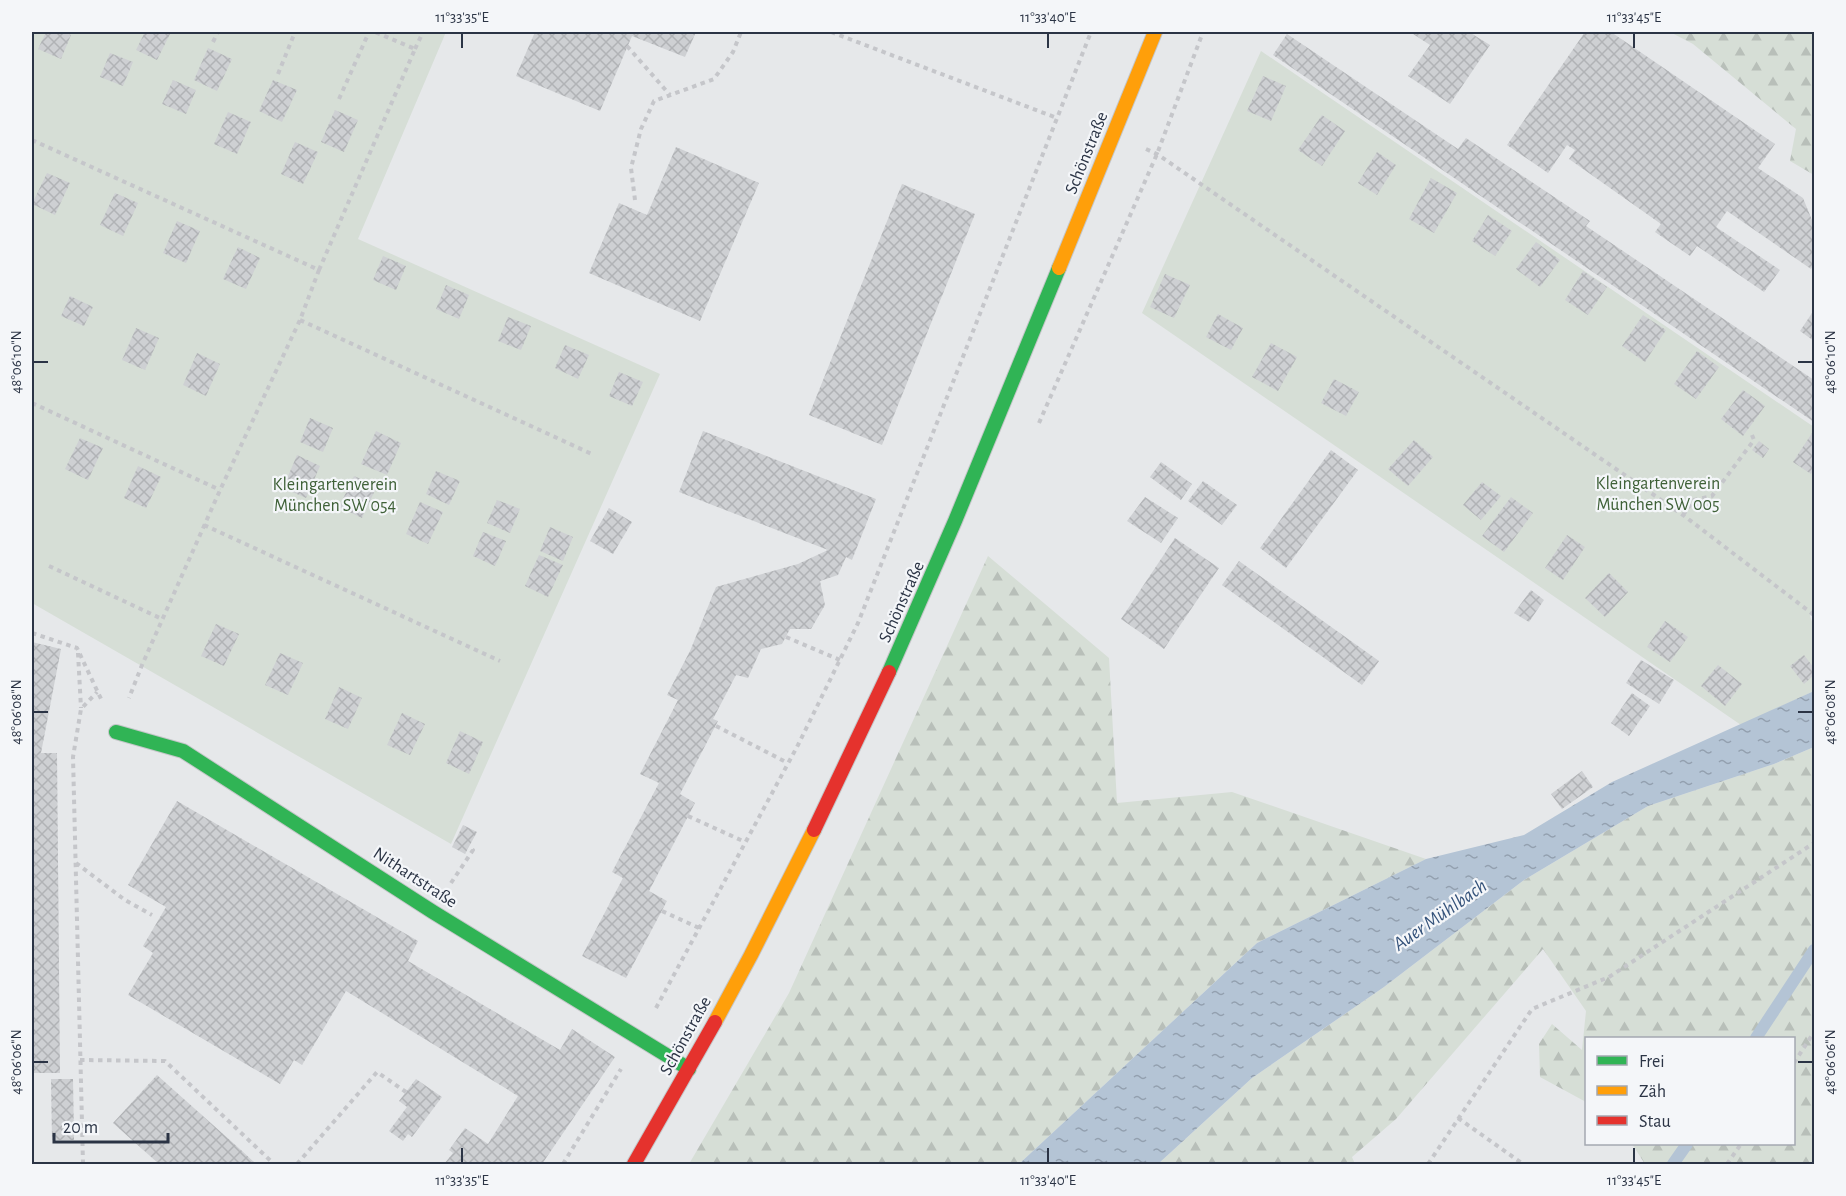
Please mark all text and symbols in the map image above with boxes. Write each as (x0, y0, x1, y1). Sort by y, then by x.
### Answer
text: 11°33'35"E (435, 10, 489, 25)
text: 11°33'40"E (1020, 10, 1076, 25)
text: 11°33'45"E (1607, 10, 1661, 25)
street label: Schönstraße (1062, 109, 1112, 197)
text: 48°06'10"N (9, 330, 24, 394)
text: 48°06'10"N (1823, 330, 1838, 394)
park label: Kleingartenverein München SW 005 (1596, 475, 1720, 514)
park label: Kleingartenverein München SW 054 (273, 476, 397, 515)
street label: Schönstraße (876, 559, 928, 645)
text: 48°06'08"N (9, 679, 24, 745)
text: 48°06'08"N (1823, 679, 1838, 745)
street label: Nithartstraße (370, 844, 460, 912)
water label: Auer Mühlbach (1389, 876, 1490, 955)
street label: Schönstraße (657, 994, 715, 1078)
text: 48°06'06"N (9, 1029, 24, 1095)
text: 48°06'06"N (1823, 1029, 1838, 1095)
legend (1585, 1037, 1795, 1145)
text: Frei (1639, 1053, 1665, 1071)
text: Zäh (1639, 1083, 1666, 1101)
scale bar (54, 1106, 168, 1144)
text: Stau (1639, 1113, 1671, 1131)
text: 20 m (63, 1119, 98, 1137)
text: 11°33'35"E (435, 1173, 489, 1188)
text: 11°33'40"E (1020, 1173, 1076, 1188)
text: 11°33'45"E (1607, 1173, 1661, 1188)

